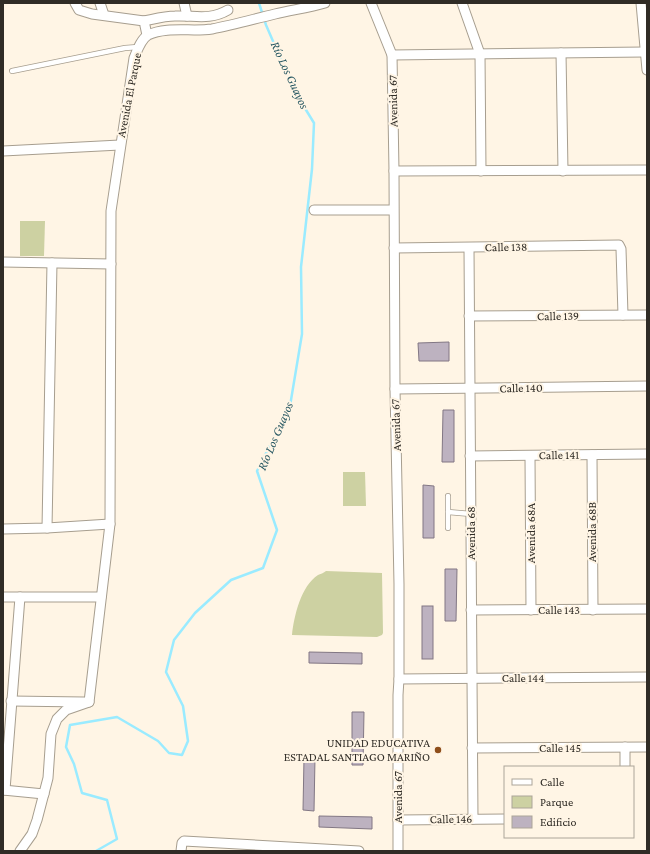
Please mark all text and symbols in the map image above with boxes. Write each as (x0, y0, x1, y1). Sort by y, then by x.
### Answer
water label: Río Los Guayos (268, 39, 312, 111)
street label: Avenida El Parque (114, 51, 144, 139)
street label: Avenida 67 (386, 74, 400, 127)
street label: Calle 138 (485, 240, 527, 254)
street label: Calle 139 (537, 309, 579, 323)
street label: Calle 140 (499, 381, 543, 395)
street label: Avenida 67 (388, 398, 404, 451)
water label: Río Los Guayos (254, 399, 296, 473)
street label: Calle 141 (539, 448, 579, 462)
street label: Avenida 68B (585, 502, 599, 562)
street label: Avenida 68A (524, 503, 538, 563)
street label: Avenida 68 (464, 506, 478, 560)
street label: Calle 143 (538, 603, 580, 617)
street label: Calle 144 (502, 671, 544, 685)
place label: UNIDAD EDUCATIVA ESTADAL SANTIAGO MARIÑO (284, 736, 430, 764)
street label: Calle 145 (539, 741, 581, 755)
marker: UNIDAD EDUCATIVA ESTADAL SANTIAGO MARIÑO (433, 745, 443, 755)
legend (504, 766, 634, 838)
street label: Avenida 67 (391, 770, 405, 823)
text: Calle (540, 775, 564, 789)
text: Parque (540, 795, 573, 809)
street label: Calle 146 (430, 812, 472, 826)
text: Edificio (540, 815, 577, 829)

